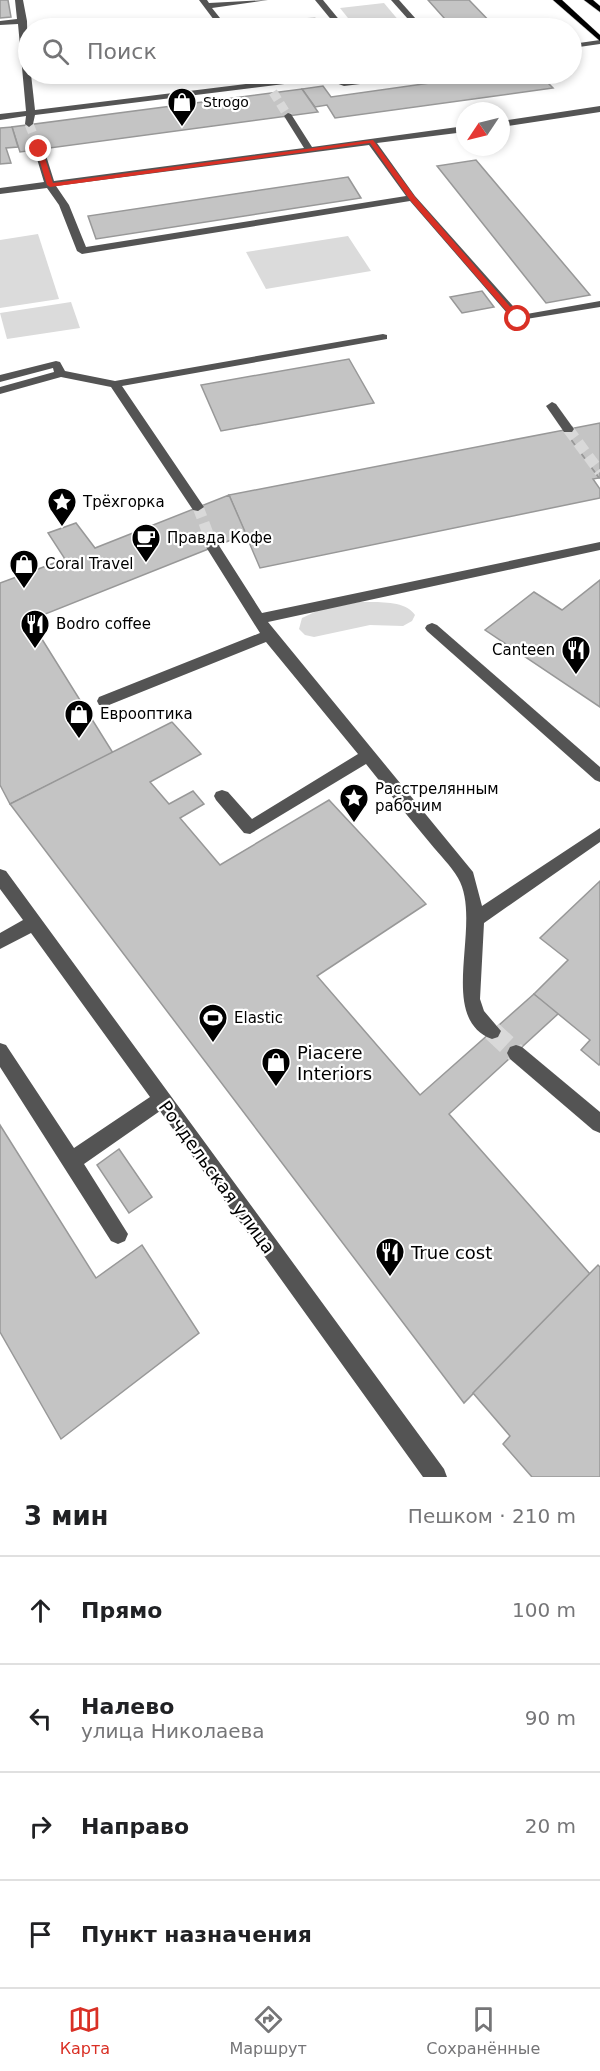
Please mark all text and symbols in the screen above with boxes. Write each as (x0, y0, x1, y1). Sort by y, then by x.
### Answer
search box (18, 18, 582, 84)
icon: search (39, 35, 72, 68)
text: Поиск (87, 39, 157, 64)
shop icon: Strogo (166, 86, 198, 128)
place label: Strogo (203, 94, 249, 110)
north arrow (456, 102, 510, 156)
route end (25, 135, 51, 161)
route start (504, 305, 530, 331)
place icon: Трёхгорка (46, 486, 78, 528)
place label: Трёхгорка (82, 493, 165, 511)
cafe icon: Правда Кофе (130, 522, 162, 564)
place label: Правда Кофе (167, 529, 272, 547)
shop icon: Coral Travel (8, 548, 40, 590)
place label: Coral Travel (45, 555, 134, 573)
restaurant icon: Bodro coffee (19, 608, 51, 650)
place label: Bodro coffee (56, 615, 151, 633)
restaurant icon: Canteen (560, 634, 592, 676)
place label: Canteen (492, 641, 555, 659)
shop icon: Еврооптика (63, 698, 95, 740)
place label: Еврооптика (100, 705, 193, 723)
place label: Расстрелянным рабочим (375, 780, 499, 815)
place icon: Расстрелянным рабочим (338, 782, 370, 824)
sports icon: Elastic (197, 1002, 229, 1044)
place label: Elastic (234, 1009, 283, 1027)
place label: Piacere Interiors (297, 1042, 372, 1084)
shop icon: Piacere Interiors (260, 1046, 292, 1088)
street label: Рочдельская улица (155, 1097, 279, 1257)
restaurant icon: True cost (374, 1236, 406, 1278)
place label: True cost (410, 1242, 492, 1263)
text: 3 мин (24, 1501, 109, 1531)
text: Пешком · 210 m (408, 1504, 576, 1528)
icon: ahead (24, 1594, 57, 1627)
text: Прямо (81, 1598, 162, 1623)
text: 100 m (512, 1598, 576, 1622)
text: Налево (81, 1694, 174, 1719)
icon: left (24, 1702, 57, 1735)
text: 90 m (525, 1706, 576, 1730)
text: улица Николаева (81, 1719, 265, 1743)
icon: right (24, 1810, 57, 1843)
text: Направо (81, 1814, 189, 1839)
text: 20 m (525, 1814, 576, 1838)
icon: arrive (24, 1918, 57, 1951)
text: Пункт назначения (81, 1922, 312, 1947)
tab: Карта (60, 2003, 110, 2058)
tab: Маршрут (229, 2003, 307, 2058)
tab: Сохранённые (426, 2003, 540, 2058)

